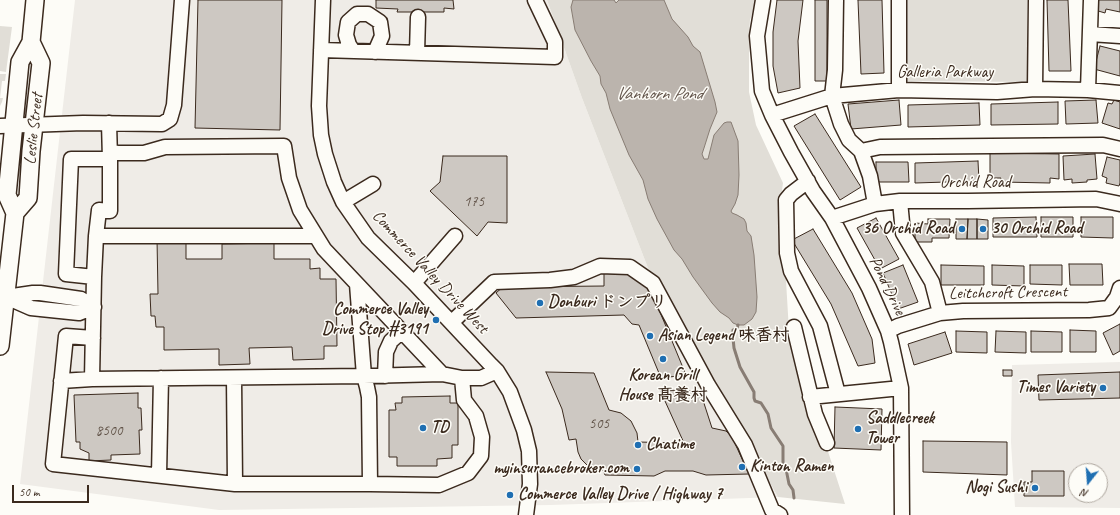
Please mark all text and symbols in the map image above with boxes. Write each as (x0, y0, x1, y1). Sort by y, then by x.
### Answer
street label: Galleria Parkway (897, 63, 993, 83)
water label: Vanhorn Pond (616, 83, 702, 105)
street label: Leslie Street (20, 92, 48, 166)
street label: Orchid Road (940, 173, 1010, 193)
house number: 175 (464, 193, 484, 211)
street label: Commerce Valley Drive West (368, 206, 492, 338)
place label: 36 Orchid Road (862, 219, 954, 239)
place label: 30 Orchid Road (991, 219, 1082, 239)
marker: 36 Orchid Road (957, 224, 967, 234)
marker: 30 Orchid Road (978, 224, 988, 234)
street label: Pond Drive (864, 254, 910, 318)
street label: Leitchcroft Crescent (949, 282, 1067, 304)
place label: Donburi ドンプリ (548, 293, 668, 313)
marker: Donburi ドンプリ (535, 298, 545, 308)
place label: Commerce Valley Drive Stop #3191 (322, 300, 428, 340)
marker: Commerce Valley Drive Stop #3191 (431, 315, 441, 325)
place label: Asian Legend 味香村 (658, 326, 789, 346)
marker: Asian Legend 味香村 (645, 331, 655, 341)
marker: Korean Grill House 髙養村 (658, 354, 668, 364)
place label: Korean Grill House 髙養村 (619, 366, 707, 406)
place label: Times Variety (1017, 378, 1095, 398)
marker: Times Variety (1098, 383, 1108, 393)
place label: Saddlecreek Tower (866, 409, 934, 449)
house number: 505 (589, 415, 609, 433)
place label: TD (431, 418, 449, 438)
house number: 8500 (96, 422, 122, 440)
marker: TD (418, 423, 428, 433)
marker: Saddlecreek Tower (853, 424, 863, 434)
place label: Chatime (646, 435, 694, 455)
marker: Chatime (633, 440, 643, 450)
place label: Kinton Ramen (750, 457, 833, 477)
place label: myinsurancebroker.com (493, 459, 629, 479)
marker: Kinton Ramen (737, 462, 747, 472)
north arrow (1068, 463, 1108, 503)
marker: myinsurancebroker.com (632, 464, 642, 474)
scale bar (14, 477, 91, 503)
place label: Nogi Sushi (965, 478, 1027, 498)
marker: Nogi Sushi (1030, 483, 1040, 493)
text: 50 m (19, 484, 39, 500)
place label: Commerce Valley Drive / Highway 7 (518, 485, 722, 505)
text: N (1079, 486, 1090, 501)
marker: Commerce Valley Drive / Highway 7 (505, 490, 515, 500)

